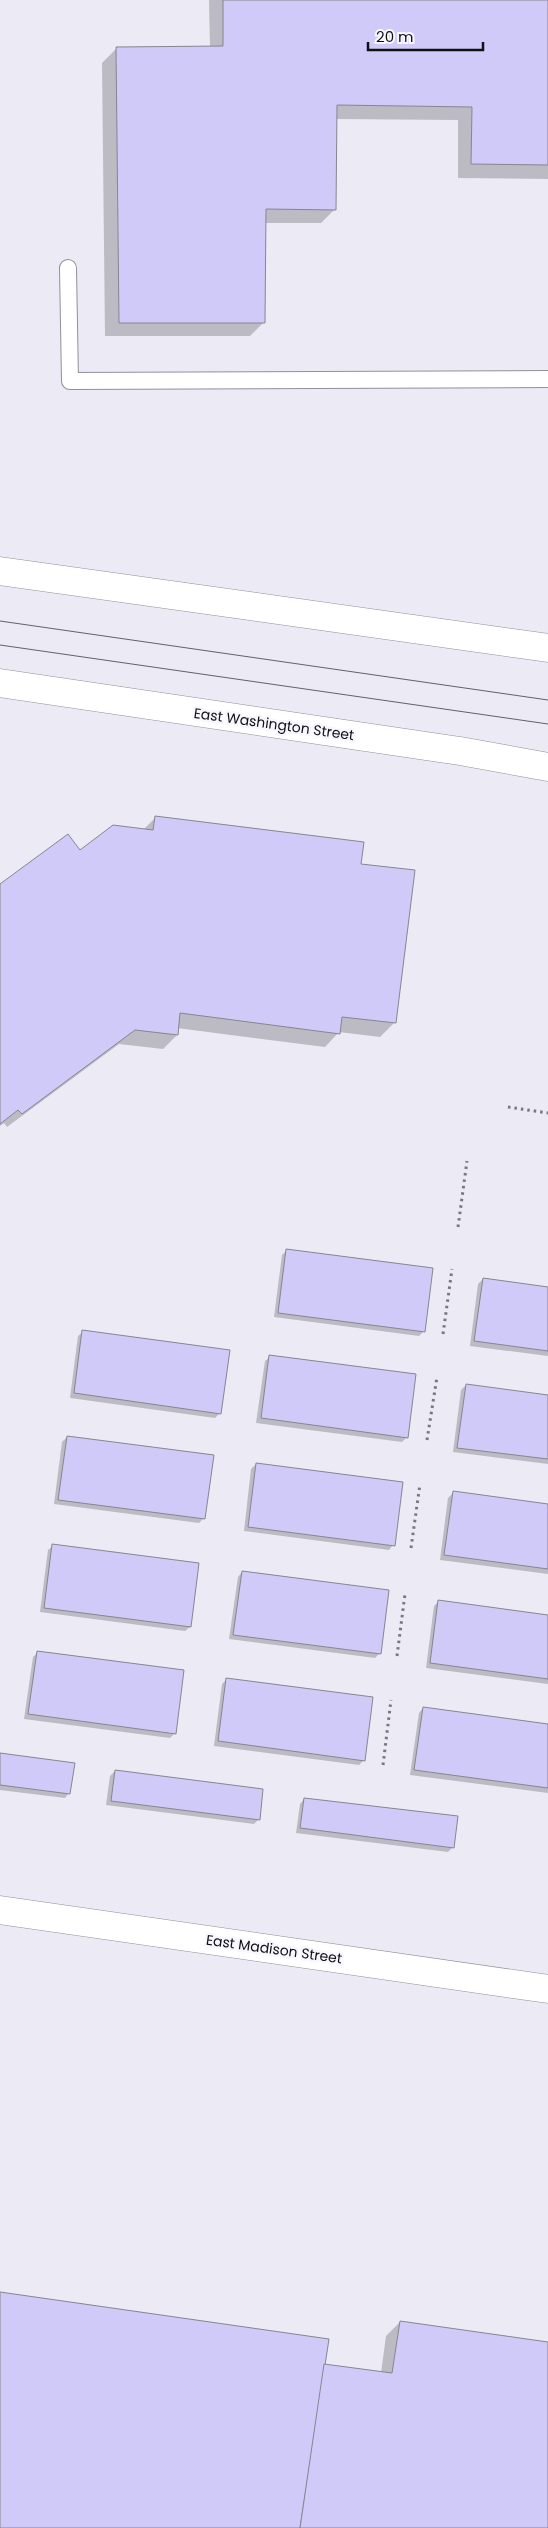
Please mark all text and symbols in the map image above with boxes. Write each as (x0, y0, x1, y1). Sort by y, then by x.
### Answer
scale bar (368, 20, 483, 52)
text: 20 m (376, 26, 414, 47)
street label: East Washington Street (192, 703, 356, 745)
street label: East Madison Street (205, 1930, 343, 1968)

